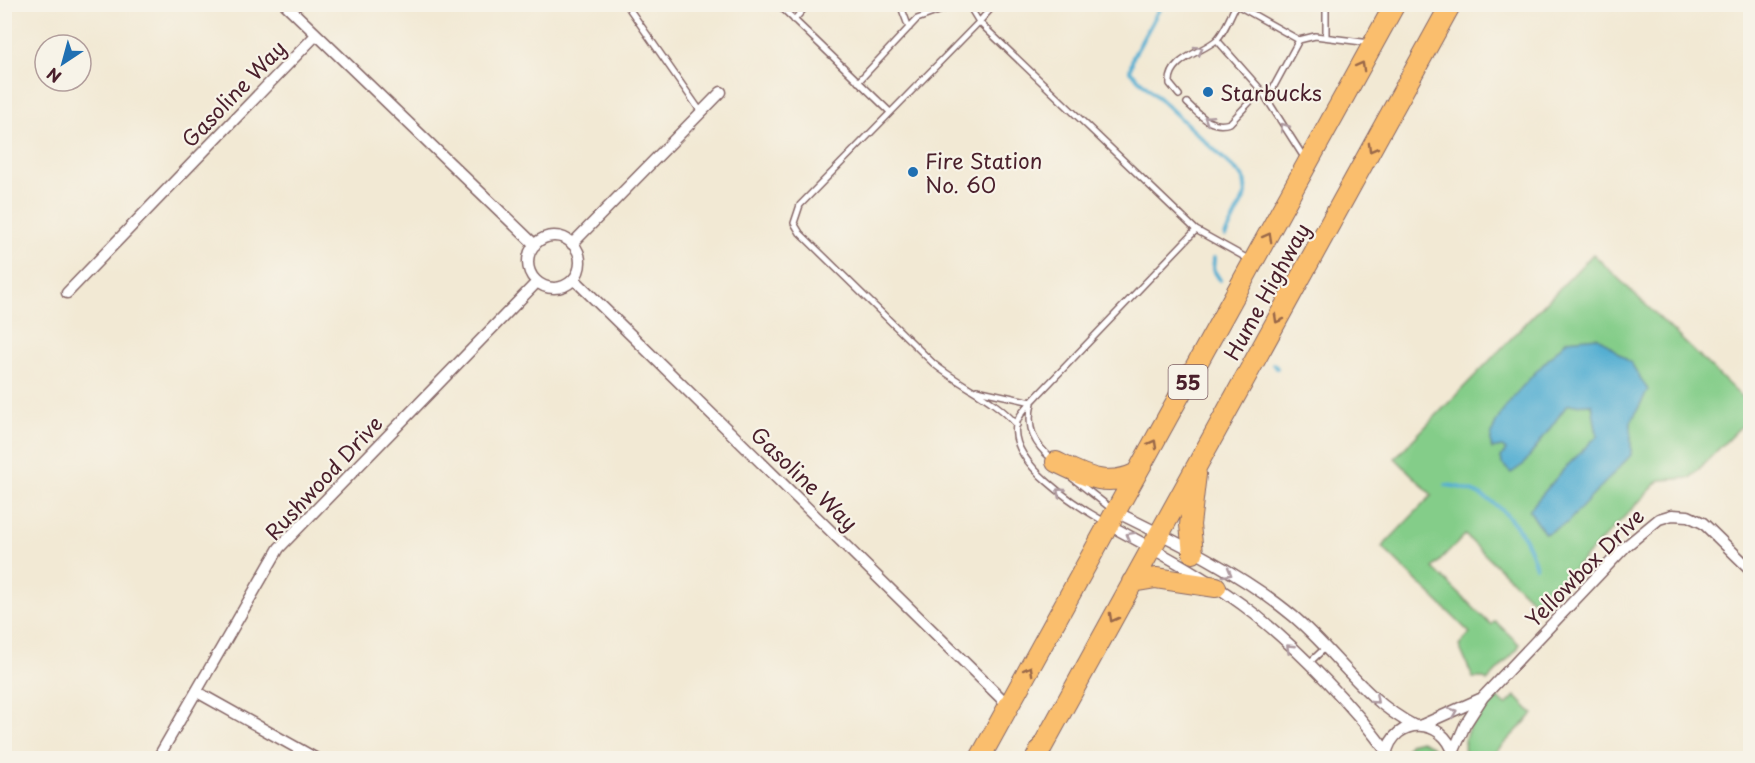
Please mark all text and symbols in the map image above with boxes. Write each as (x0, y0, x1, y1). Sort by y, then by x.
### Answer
street label: Gasoline Way (173, 32, 293, 154)
north arrow (33, 33, 93, 93)
one-way arrow (1193, 46, 1204, 57)
one-way arrow (1354, 62, 1365, 72)
text: N (41, 63, 66, 89)
place label: Starbucks (1220, 76, 1322, 108)
marker: Starbucks (1201, 85, 1215, 99)
one-way arrow (1204, 115, 1214, 127)
one-way arrow (1280, 123, 1292, 133)
one-way arrow (1368, 142, 1379, 152)
place label: Fire Station No. 60 (925, 144, 1042, 200)
marker: Fire Station No. 60 (906, 165, 920, 179)
street label: Hume Highway (1215, 216, 1317, 366)
one-way arrow (1261, 233, 1272, 243)
one-way arrow (1274, 312, 1285, 323)
road number: 55 (1168, 365, 1208, 399)
street label: Rushwood Drive (257, 408, 389, 546)
street label: Gasoline Way (744, 418, 866, 538)
one-way arrow (1146, 440, 1157, 451)
one-way arrow (1056, 488, 1067, 499)
street label: Yellowbox Drive (1517, 500, 1651, 634)
one-way arrow (1126, 532, 1136, 543)
one-way arrow (1222, 566, 1233, 578)
one-way arrow (1109, 611, 1120, 622)
one-way arrow (1286, 644, 1297, 655)
one-way arrow (1022, 666, 1033, 677)
one-way arrow (1368, 693, 1379, 704)
one-way arrow (1447, 707, 1458, 719)

